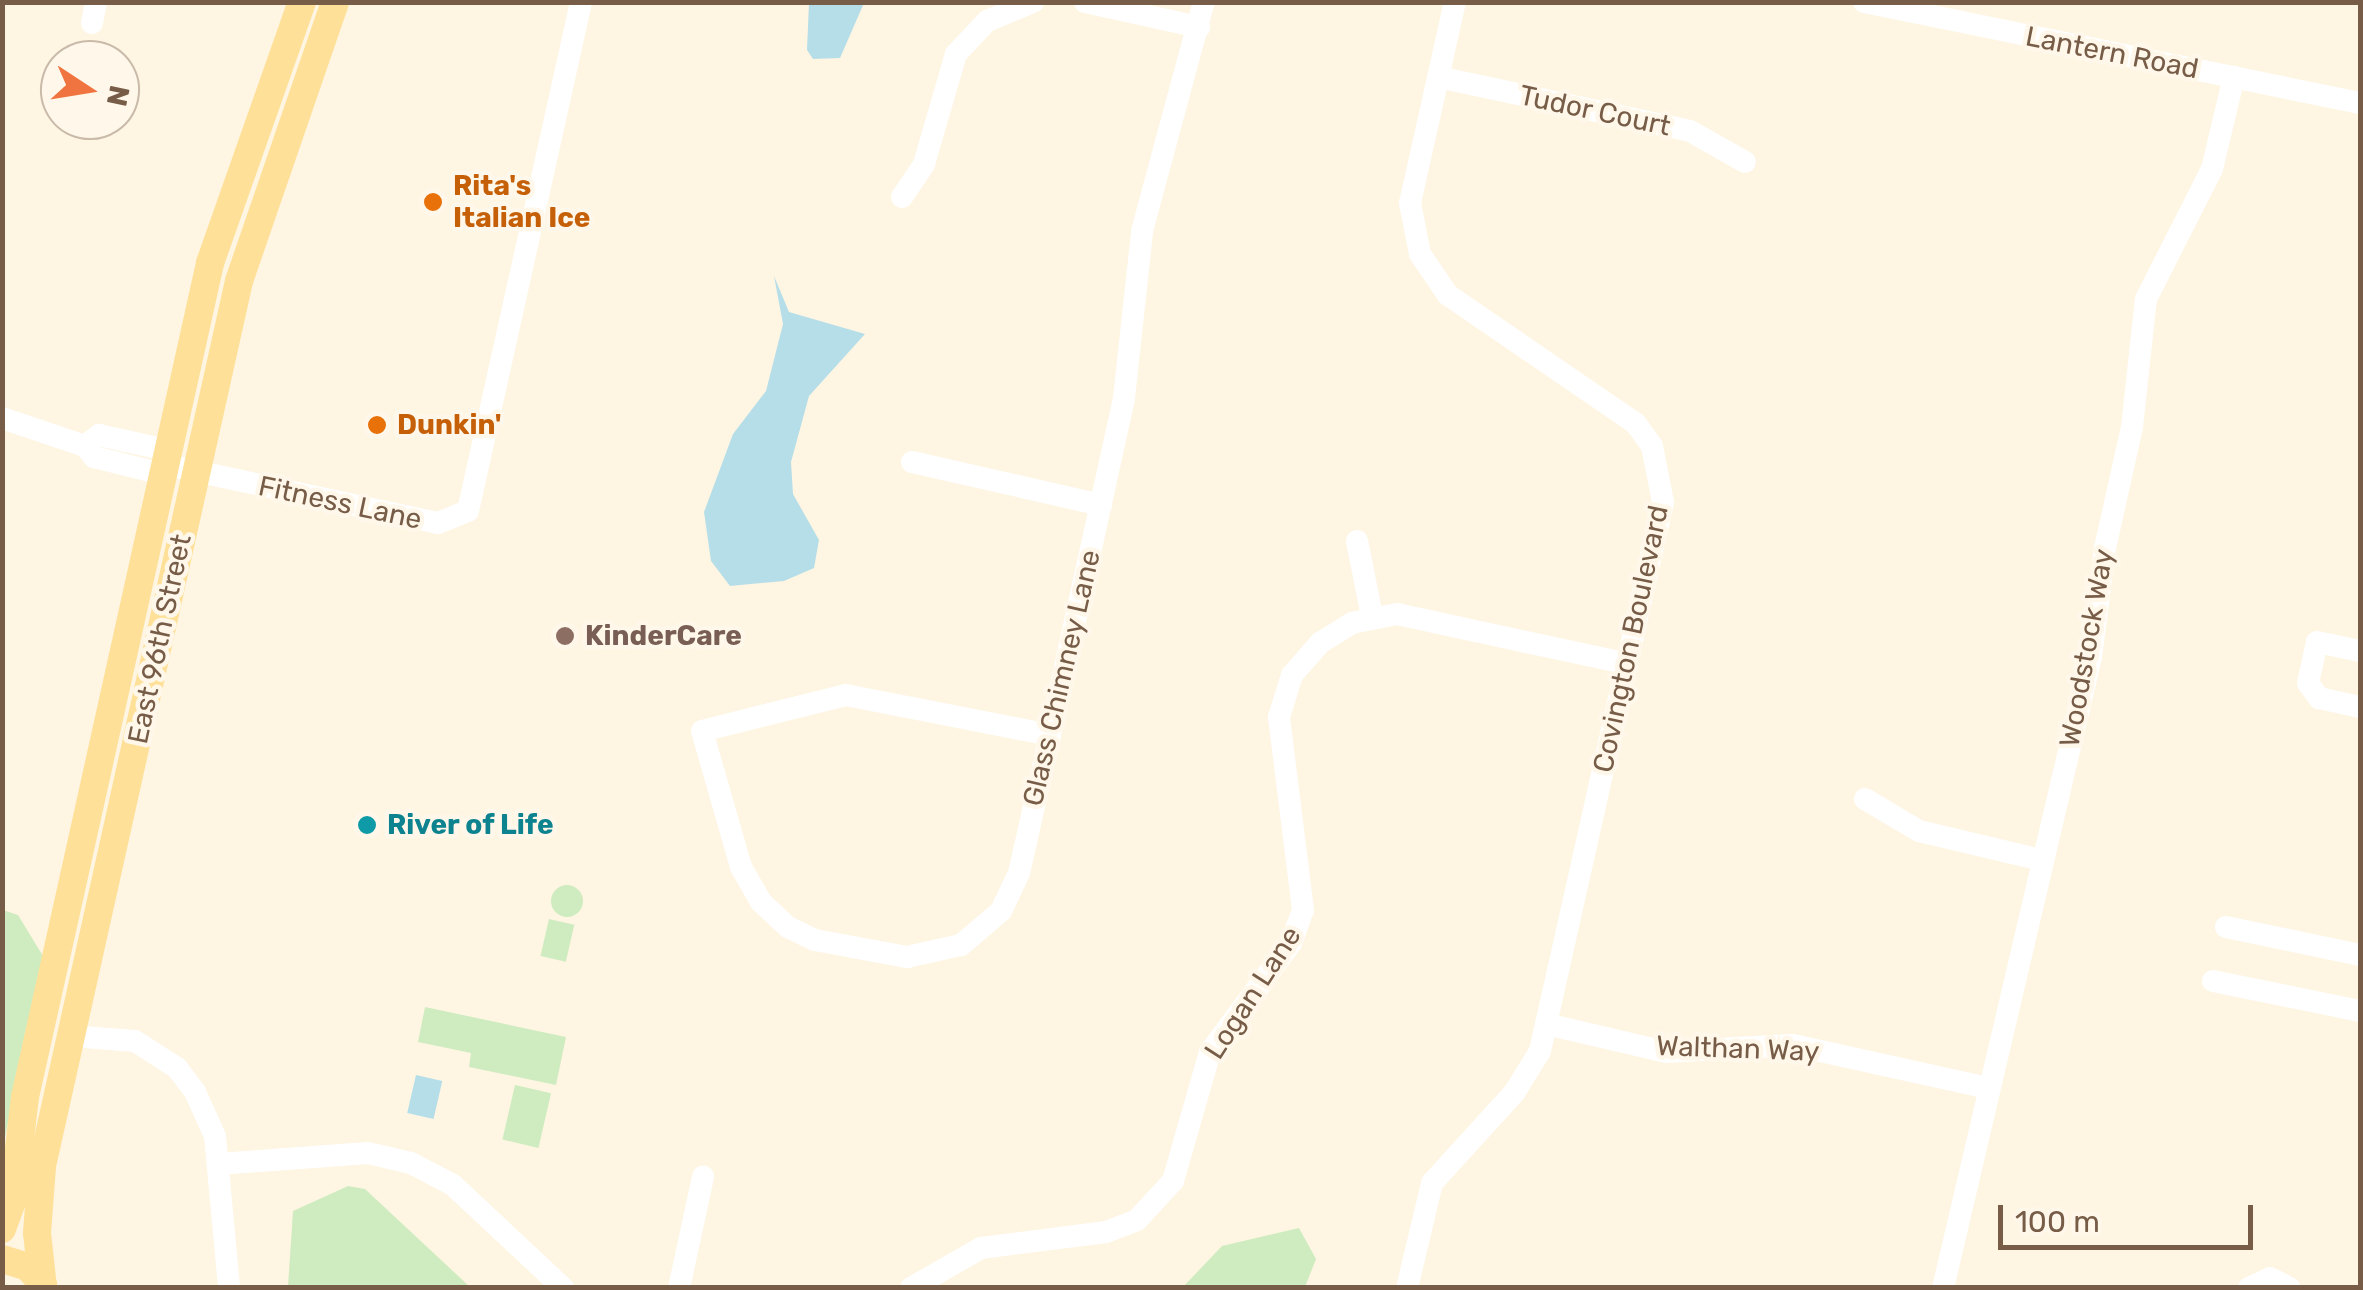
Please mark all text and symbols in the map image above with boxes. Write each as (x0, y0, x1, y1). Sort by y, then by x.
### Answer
street label: Lantern Road (2023, 20, 2201, 86)
north arrow (40, 40, 140, 140)
street label: Tudor Court (1516, 79, 1674, 143)
text: N (100, 83, 136, 109)
place label: Rita's Italian Ice (453, 169, 590, 235)
marker: Rita's Italian Ice (422, 191, 444, 213)
place label: Dunkin' (397, 408, 502, 442)
marker: Dunkin' (366, 414, 388, 436)
street label: Fitness Lane (255, 469, 425, 537)
street label: Covington Boulevard (1586, 502, 1676, 776)
street label: East 96th Street (121, 531, 199, 747)
street label: Glass Chimney Lane (1016, 546, 1108, 810)
street label: Woodstock Way (2053, 546, 2121, 750)
place label: KinderCare (585, 619, 742, 653)
marker: KinderCare (554, 625, 576, 647)
place label: River of Life (387, 808, 555, 842)
marker: River of Life (356, 814, 378, 836)
street label: Logan Lane (1198, 920, 1308, 1066)
street label: Walthan Way (1656, 1029, 1820, 1069)
scale bar (2003, 1185, 2258, 1247)
text: 100 m (2015, 1204, 2100, 1240)

